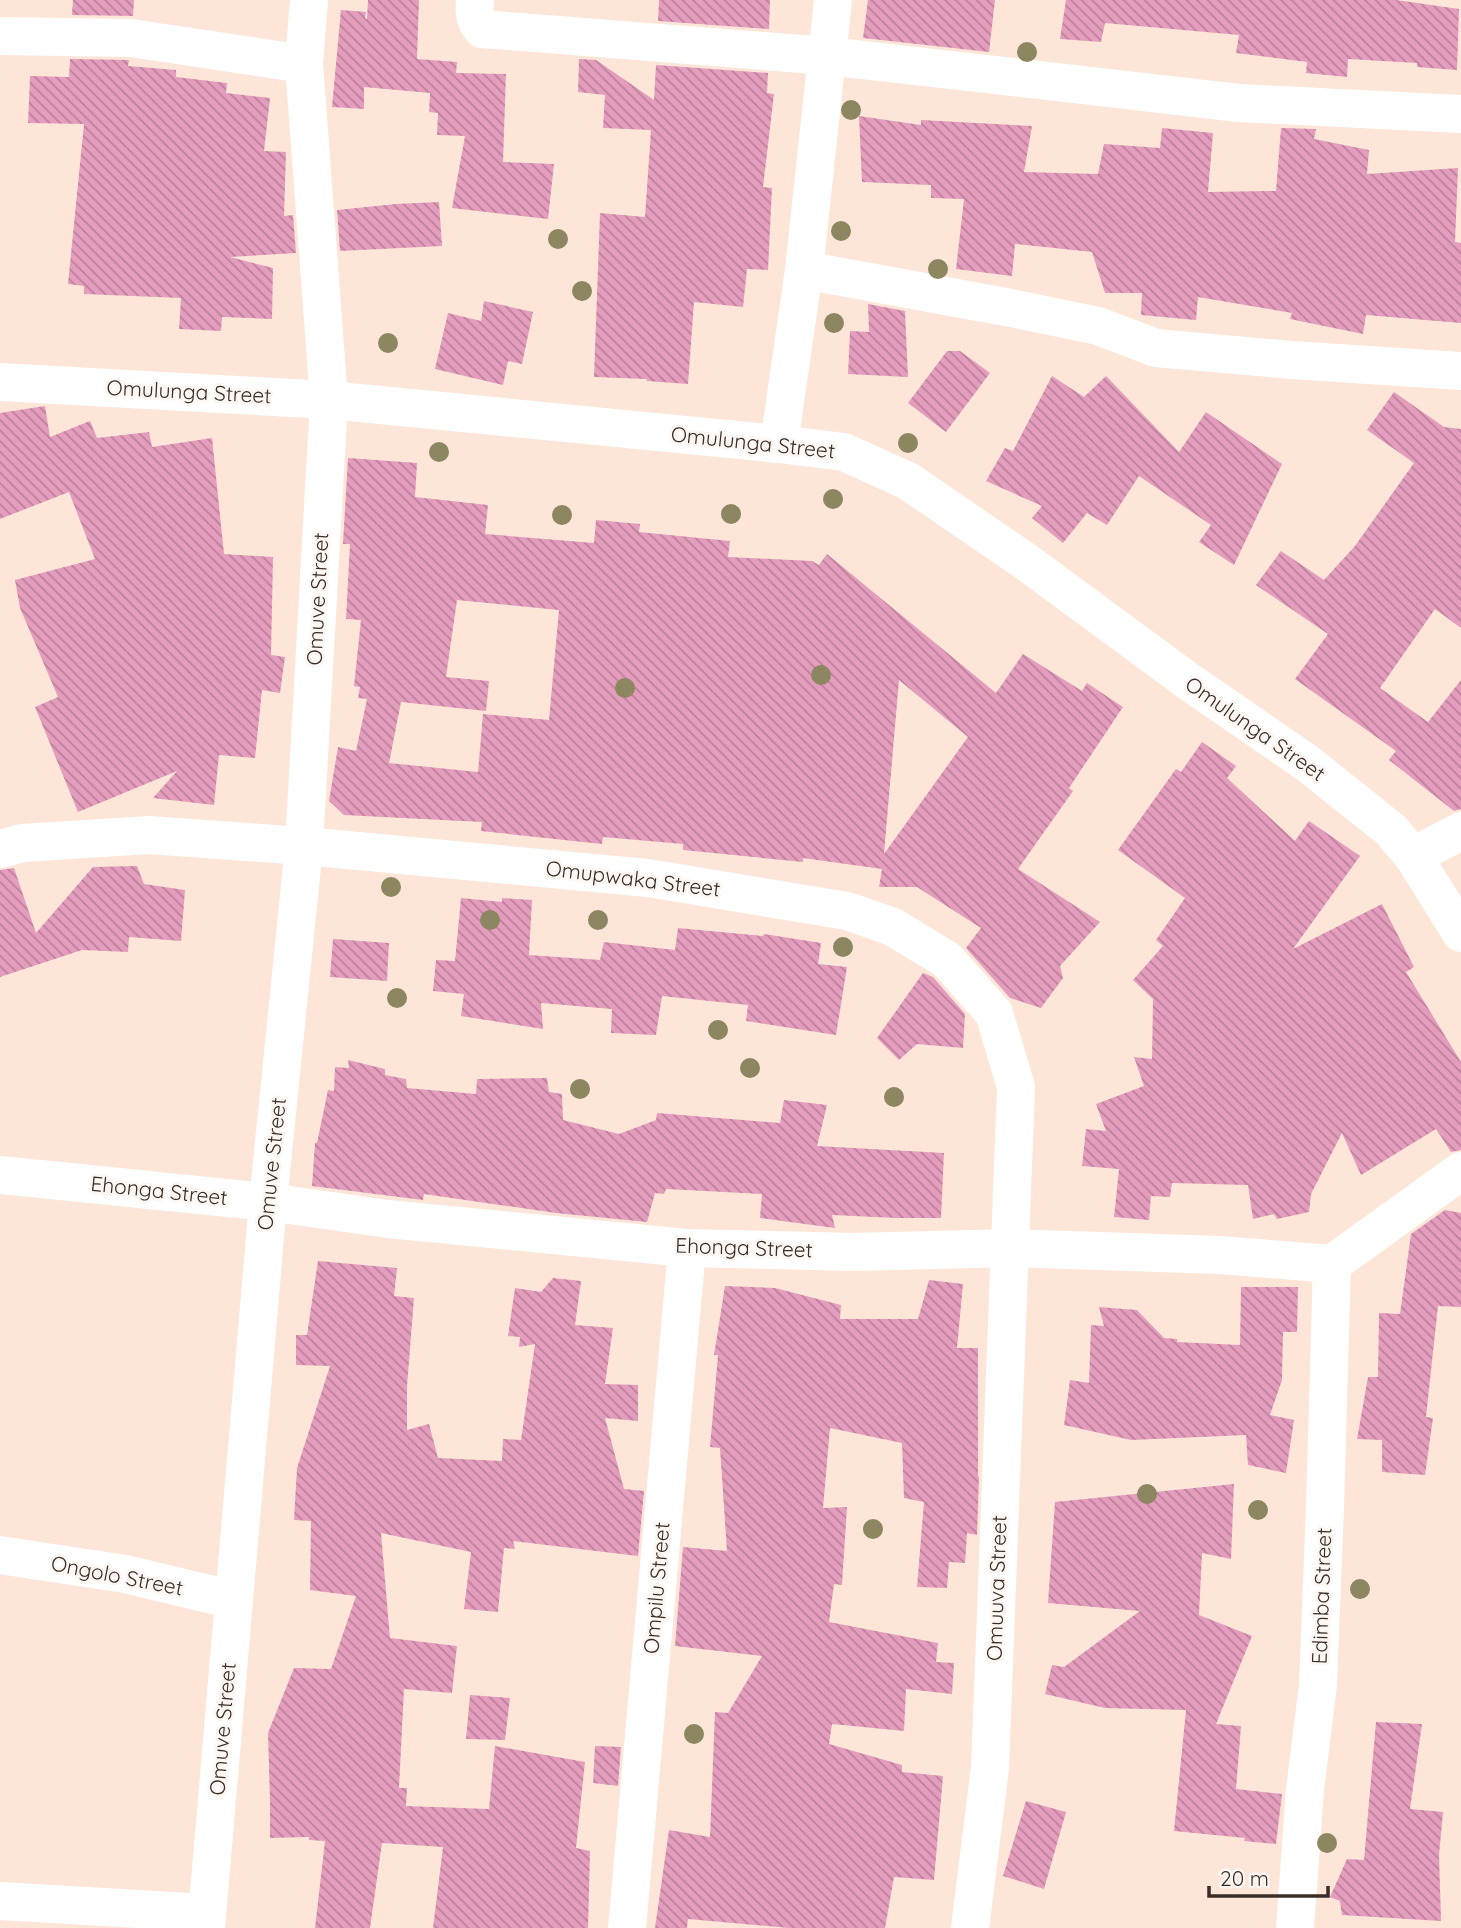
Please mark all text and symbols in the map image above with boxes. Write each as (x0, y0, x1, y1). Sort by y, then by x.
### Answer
street label: Omulunga Street (106, 374, 272, 408)
street label: Omulunga Street (670, 420, 836, 464)
street label: Omuve Street (301, 532, 333, 666)
street label: Omulunga Street (1181, 670, 1331, 786)
street label: Omupwaka Street (544, 854, 722, 902)
street label: Omuve Street (251, 1096, 291, 1231)
street label: Ehonga Street (89, 1170, 229, 1210)
street label: Ehonga Street (675, 1232, 813, 1262)
street label: Omuuva Street (980, 1515, 1012, 1661)
street label: Ompilu Street (637, 1521, 675, 1655)
street label: Edimba Street (1306, 1527, 1336, 1665)
street label: Ongolo Street (49, 1549, 185, 1601)
street label: Omuve Street (203, 1661, 241, 1796)
scale bar (1209, 1854, 1328, 1898)
text: 20 m (1220, 1865, 1269, 1891)

